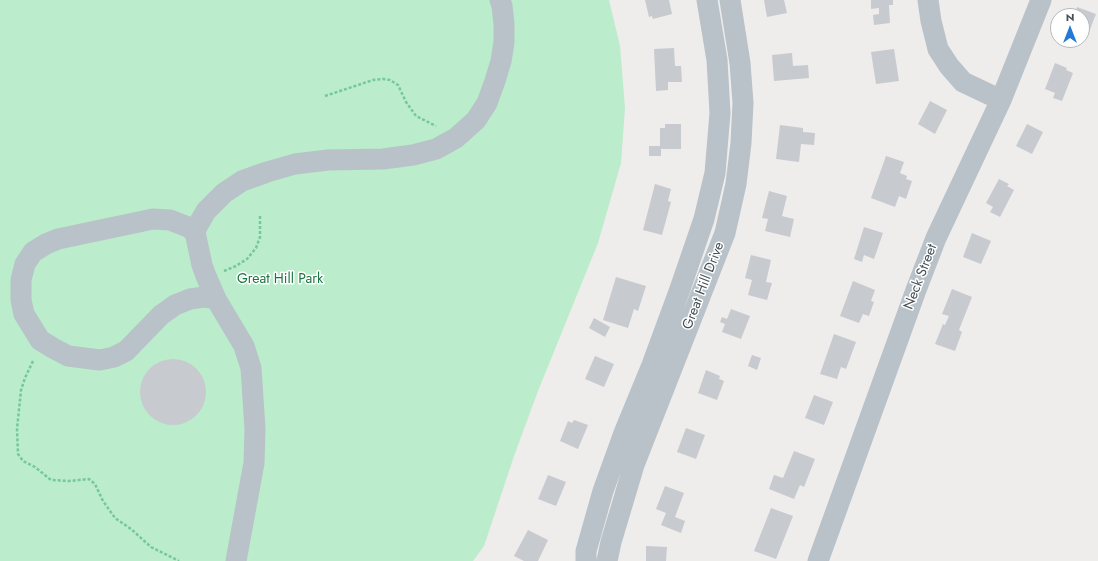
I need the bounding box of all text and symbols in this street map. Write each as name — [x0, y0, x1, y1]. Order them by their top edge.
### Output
north arrow — [1050, 8, 1090, 48]
text: N — [1066, 9, 1074, 25]
street label: Great Hill Drive — [680, 240, 728, 332]
street label: Neck Street — [901, 242, 941, 312]
park label: Great Hill Park — [237, 272, 323, 288]

